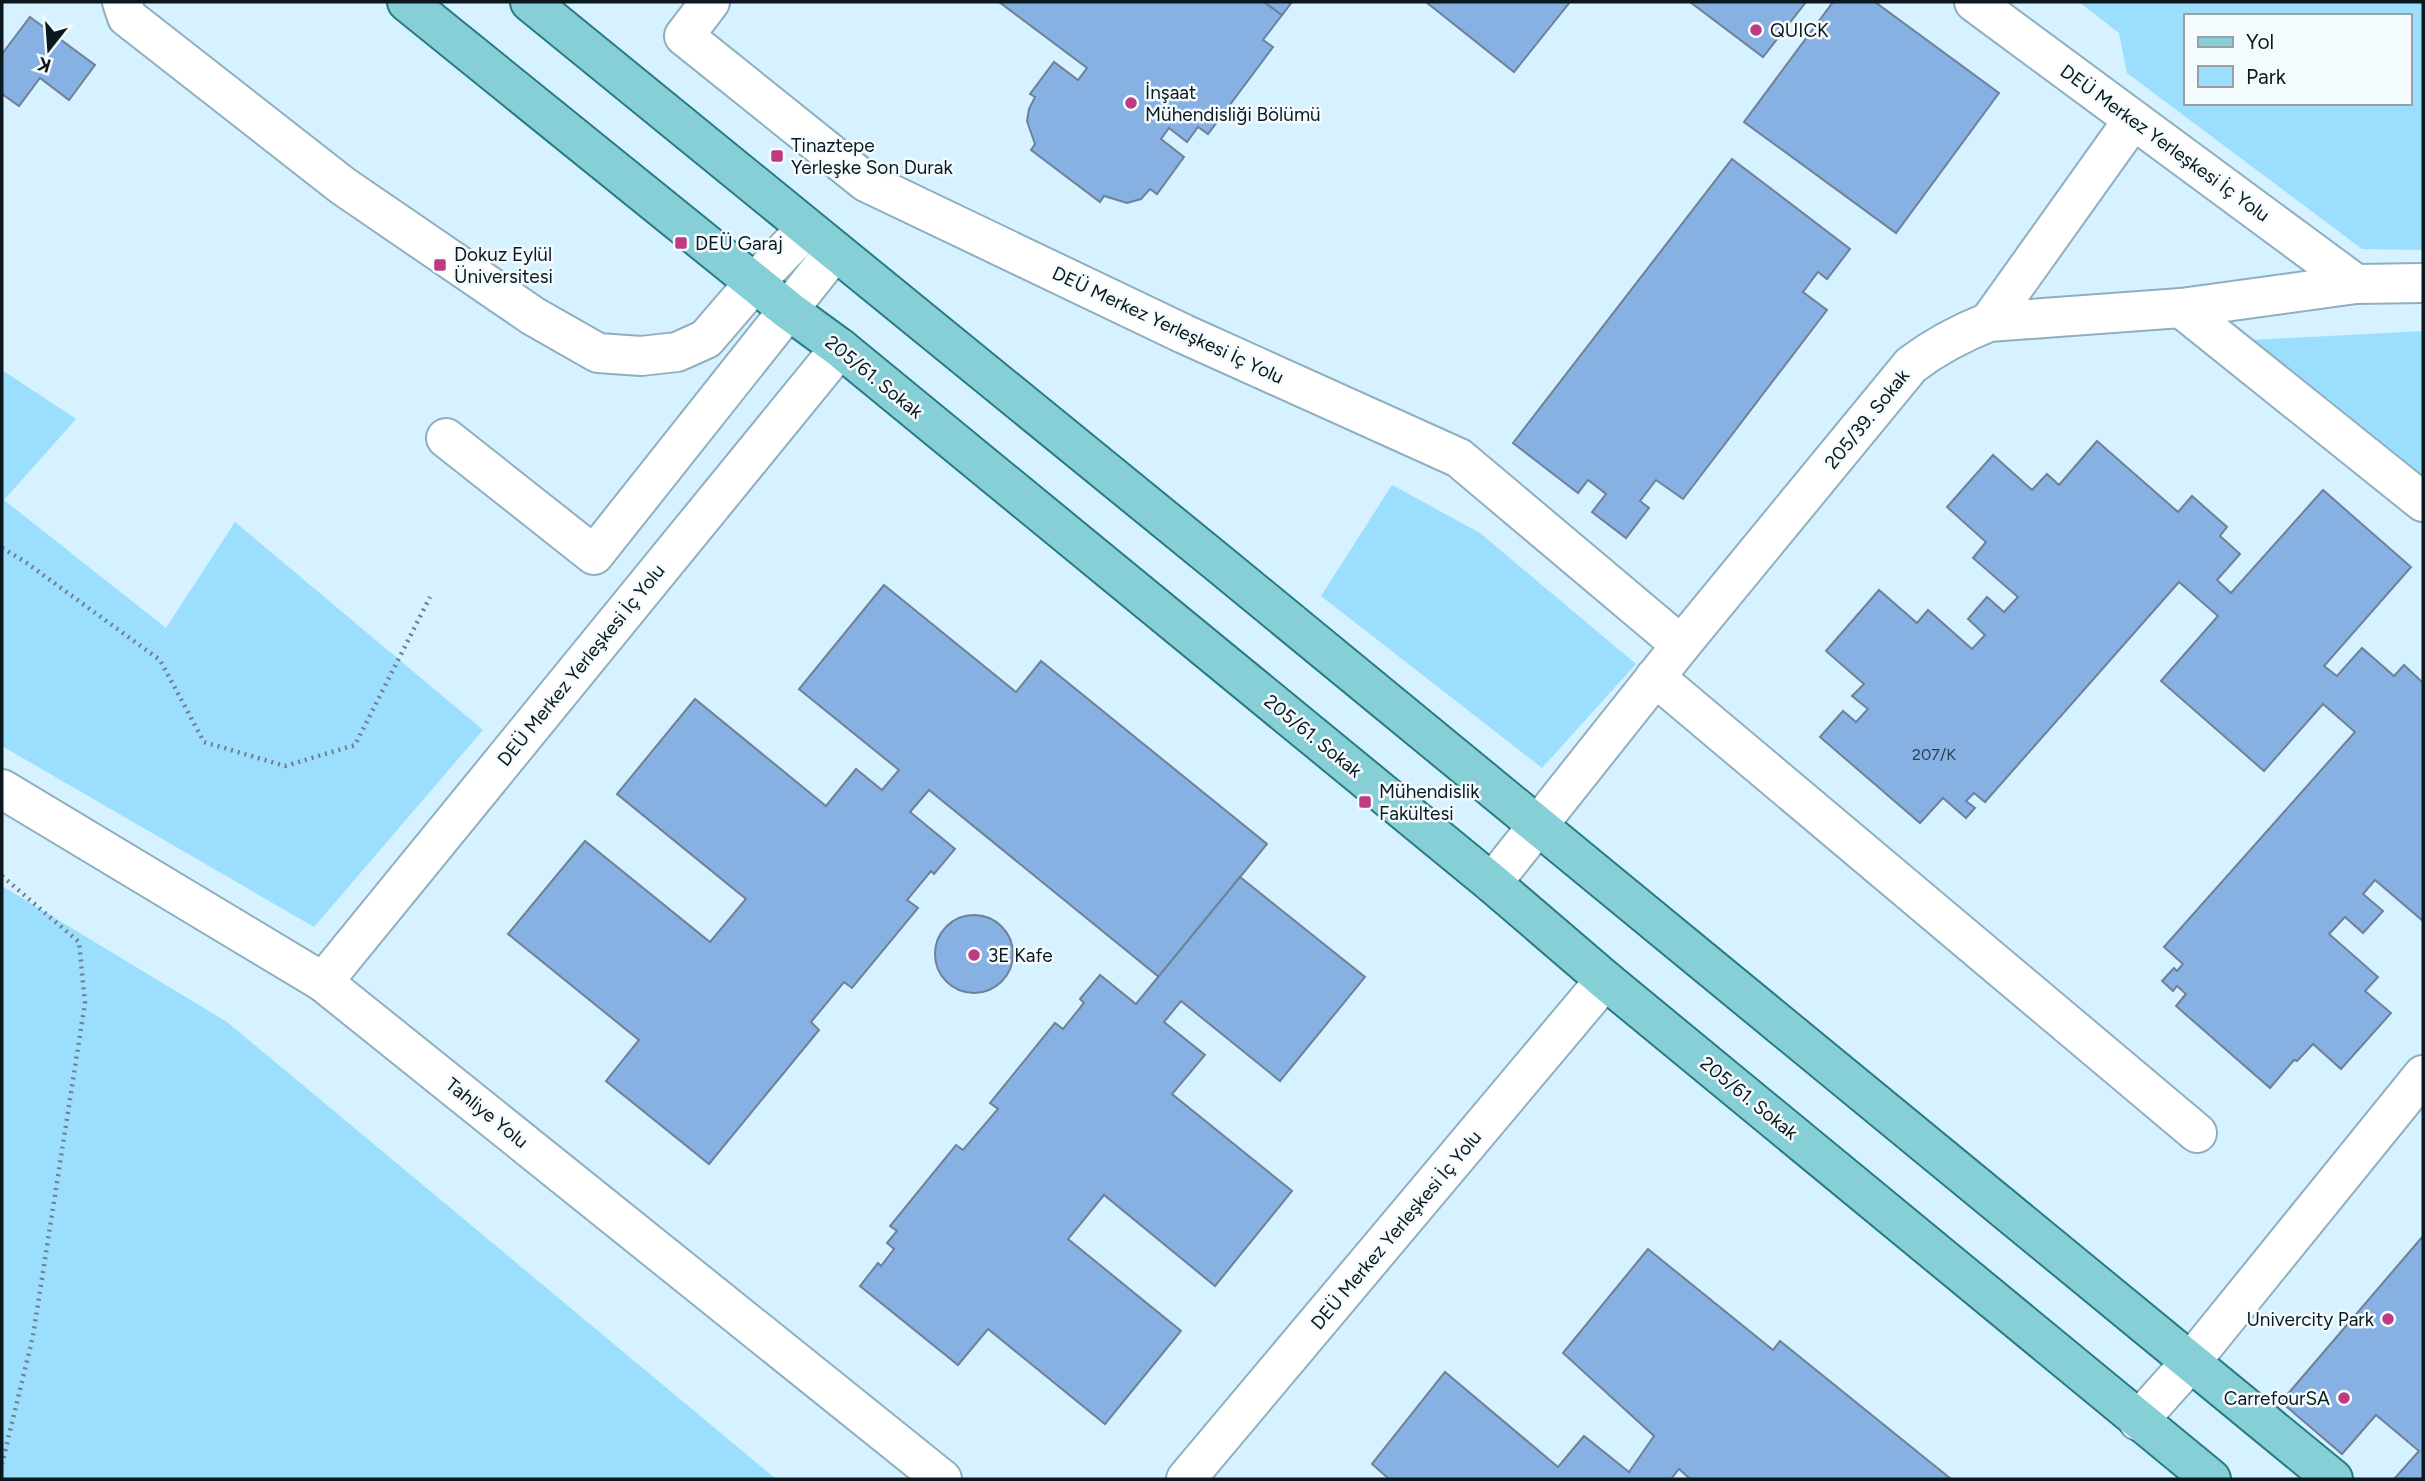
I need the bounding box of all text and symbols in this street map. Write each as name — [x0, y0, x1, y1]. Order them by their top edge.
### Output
north arrow — [14, 14, 84, 84]
legend — [2184, 14, 2411, 105]
place label: QUICK — [1770, 19, 1829, 42]
marker: QUICK — [1748, 22, 1764, 38]
text: Yol — [2246, 29, 2274, 54]
text: K — [34, 52, 54, 78]
street label: DEÜ Merkez Yerleşkesi İç Yolu — [2056, 59, 2274, 227]
text: Park — [2246, 64, 2287, 89]
place label: İnşaat Mühendisliği Bölümü — [1145, 81, 1321, 126]
marker: İnşaat Mühendisliği Bölümü — [1123, 95, 1139, 111]
place label: Tinaztepe Yerleşke Son Durak — [791, 134, 953, 179]
marker: Tinaztepe Yerleşke Son Durak — [769, 148, 785, 164]
place label: DEÜ Garaj — [695, 232, 783, 255]
marker: DEÜ Garaj — [673, 235, 689, 251]
place label: Dokuz Eylül Üniversitesi — [454, 243, 553, 288]
marker: Dokuz Eylül Üniversitesi — [432, 257, 448, 273]
street label: DEÜ Merkez Yerleşkesi İç Yolu — [1049, 261, 1287, 389]
street label: 205/61. Sokak — [821, 331, 928, 424]
street label: 205/39. Sokak — [1820, 364, 1915, 473]
street label: DEÜ Merkez Yerleşkesi İç Yolu — [492, 559, 670, 771]
street label: 205/61. Sokak — [1260, 690, 1367, 783]
house number: 207/K — [1912, 745, 1956, 764]
place label: Mühendislik Fakültesi — [1379, 780, 1480, 825]
marker: Mühendislik Fakültesi — [1357, 794, 1373, 810]
place label: 3E Kafe — [988, 944, 1053, 967]
marker: 3E Kafe — [966, 947, 982, 963]
street label: 205/61. Sokak — [1696, 1052, 1803, 1145]
street label: Tahliye Yolu — [441, 1073, 533, 1153]
street label: DEÜ Merkez Yerleşkesi İç Yolu — [1306, 1126, 1486, 1334]
place label: Univercity Park — [2246, 1308, 2375, 1331]
marker: Univercity Park — [2380, 1311, 2396, 1327]
place label: CarrefourSA — [2224, 1387, 2330, 1410]
marker: CarrefourSA — [2336, 1390, 2352, 1406]

